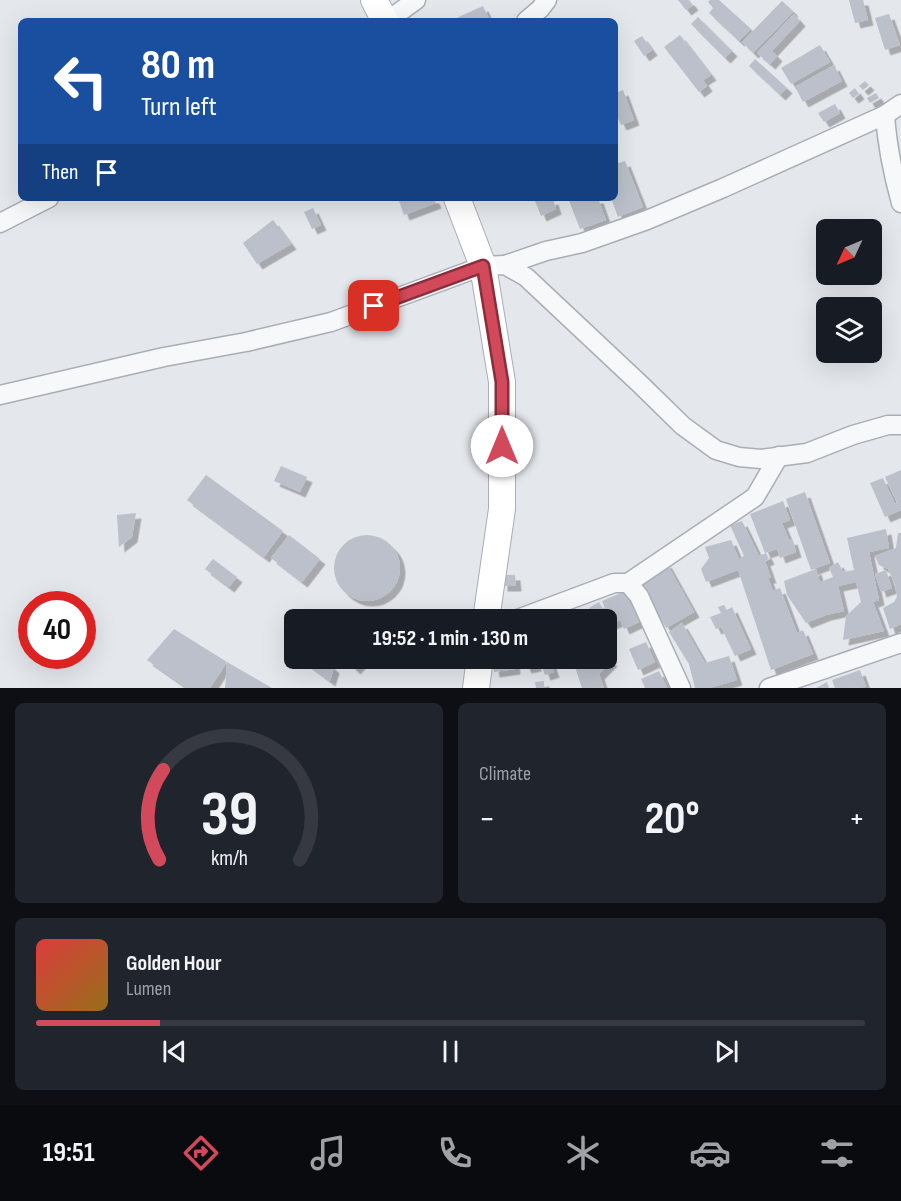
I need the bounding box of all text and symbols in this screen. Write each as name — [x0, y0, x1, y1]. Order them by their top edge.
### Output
text: 80 m — [141, 40, 215, 91]
icon: left — [42, 42, 120, 120]
text: Turn left — [141, 91, 217, 123]
icon: arrive — [90, 156, 123, 189]
text: Then — [42, 159, 78, 186]
north arrow — [816, 219, 882, 285]
map controls — [816, 219, 882, 363]
pin — [348, 280, 399, 331]
icon: arrive — [357, 289, 390, 322]
button: layers — [816, 297, 882, 363]
position arrow — [470, 414, 534, 478]
speed limit sign: 40 — [18, 591, 96, 669]
text: 19:52 · 1 min · 130 m — [373, 625, 528, 652]
text: Climate — [479, 762, 531, 786]
text: 39 — [200, 778, 258, 853]
text: 20° — [644, 792, 700, 847]
text: − — [479, 799, 495, 839]
text: + — [849, 799, 865, 839]
text: km/h — [210, 846, 248, 871]
text: Golden Hour — [126, 950, 222, 977]
text: Lumen — [126, 977, 171, 1001]
icon: previous — [158, 1035, 191, 1068]
icon: pause — [434, 1035, 467, 1068]
icon: next — [710, 1035, 743, 1068]
icon: directions — [180, 1132, 222, 1174]
icon: music — [307, 1132, 349, 1174]
icon: phone — [434, 1132, 476, 1174]
icon: climate — [562, 1132, 604, 1174]
icon: car — [689, 1132, 731, 1174]
icon: filters — [816, 1132, 858, 1174]
text: 19:51 — [43, 1137, 94, 1169]

